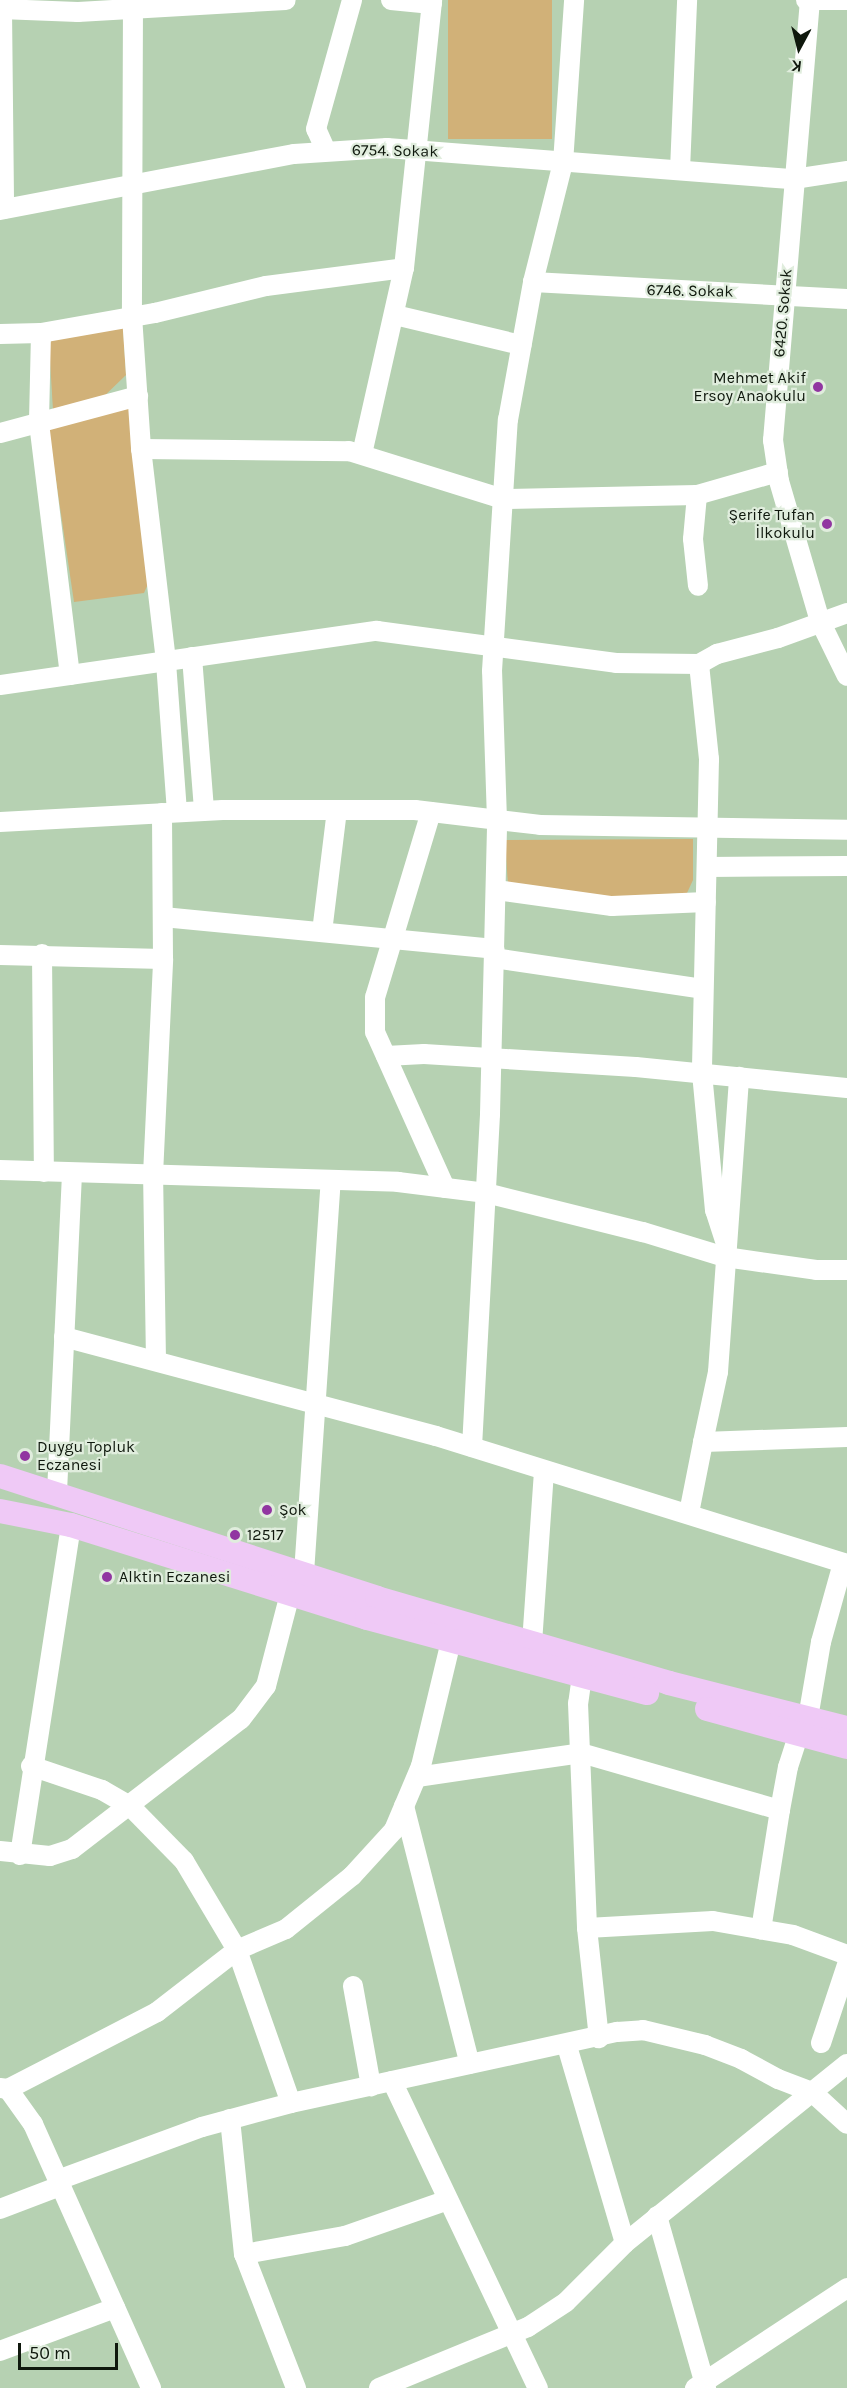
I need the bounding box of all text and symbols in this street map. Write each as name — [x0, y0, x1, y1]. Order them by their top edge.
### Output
north arrow — [769, 18, 829, 78]
text: K — [790, 56, 803, 76]
street label: 6754. Sokak — [352, 141, 438, 161]
street label: 6420. Sokak — [770, 268, 796, 358]
street label: 6746. Sokak — [646, 281, 734, 301]
place label: Mehmet Akif Ersoy Anaokulu — [694, 368, 806, 406]
marker: Mehmet Akif Ersoy Anaokulu — [811, 380, 825, 394]
place label: Şerife Tufan İlkokulu — [729, 505, 815, 543]
marker: Şerife Tufan İlkokulu — [820, 517, 834, 531]
place label: Duygu Topluk Eczanesi — [37, 1437, 135, 1475]
marker: Duygu Topluk Eczanesi — [18, 1449, 32, 1463]
place label: Şok — [279, 1500, 306, 1520]
marker: Şok — [260, 1503, 274, 1517]
place label: 12517 — [247, 1525, 283, 1545]
marker: 12517 — [228, 1528, 242, 1542]
place label: Alktin Eczanesi — [119, 1567, 231, 1587]
marker: Alktin Eczanesi — [100, 1570, 114, 1584]
scale bar — [21, 2331, 122, 2369]
text: 50 m — [29, 2342, 71, 2364]

